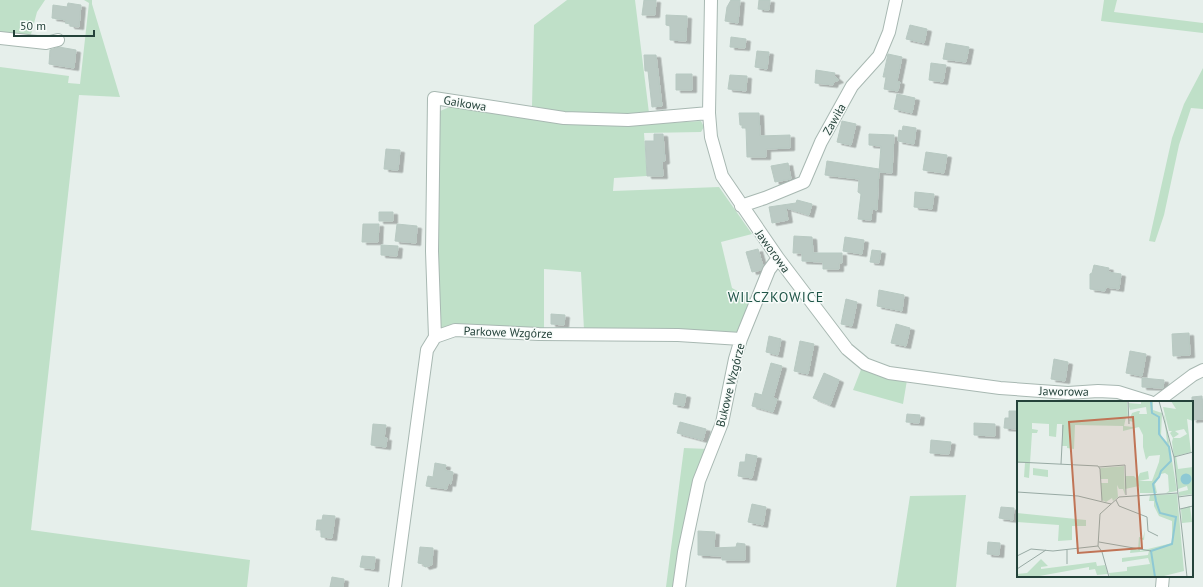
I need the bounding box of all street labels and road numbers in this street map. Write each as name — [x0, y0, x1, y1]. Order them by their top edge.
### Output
street label: Gaikowa — [442, 92, 488, 114]
street label: Zawiła — [819, 101, 849, 137]
street label: Jaworowa — [752, 226, 794, 276]
street label: Parkowe Wzgórze — [463, 323, 553, 341]
street label: Bukowe Wzgórze — [712, 341, 748, 429]
street label: Jaworowa — [1038, 383, 1089, 399]

